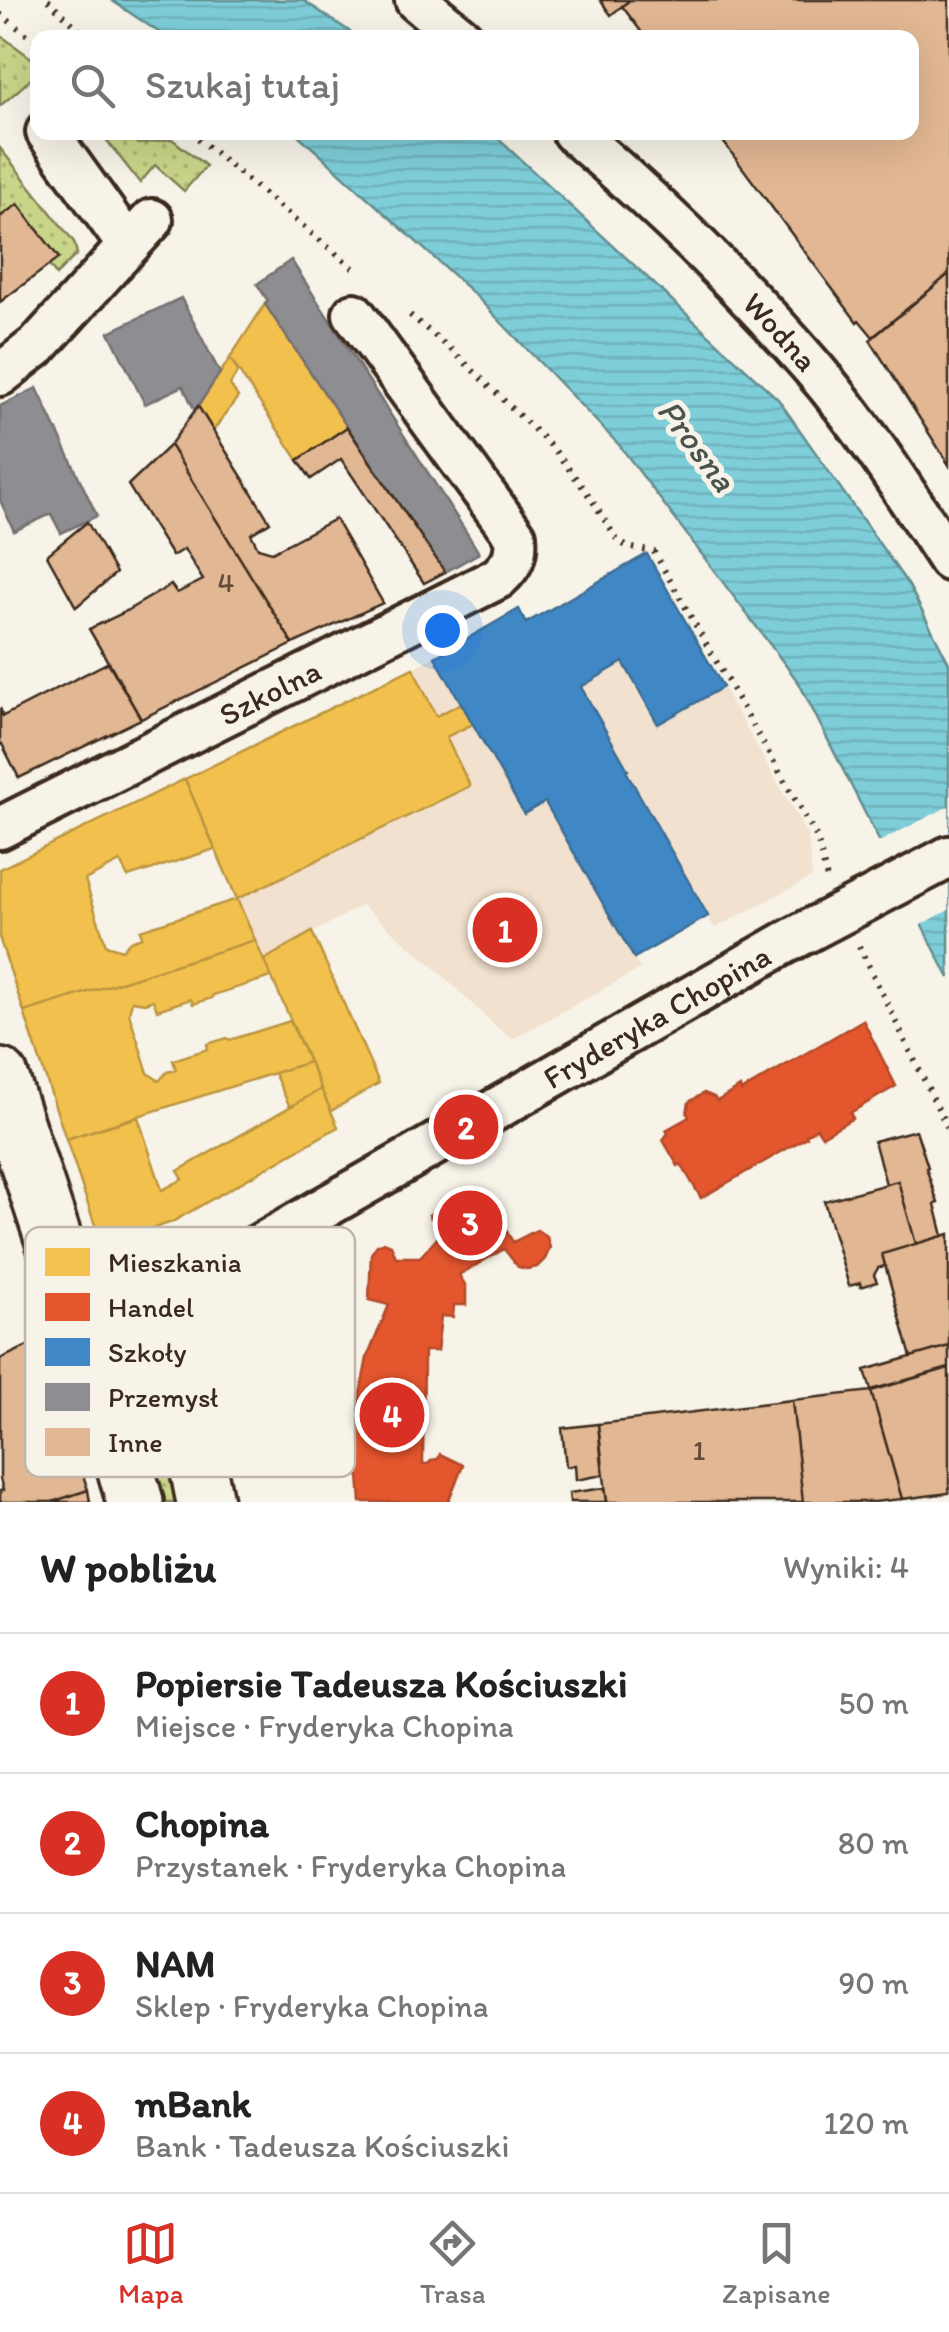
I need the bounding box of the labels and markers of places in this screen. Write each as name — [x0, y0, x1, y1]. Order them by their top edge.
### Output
pin: 1 — [472, 892, 538, 968]
pin: 2 — [434, 1090, 498, 1164]
pin: 3 — [438, 1186, 502, 1260]
pin: 4 — [360, 1378, 424, 1452]

